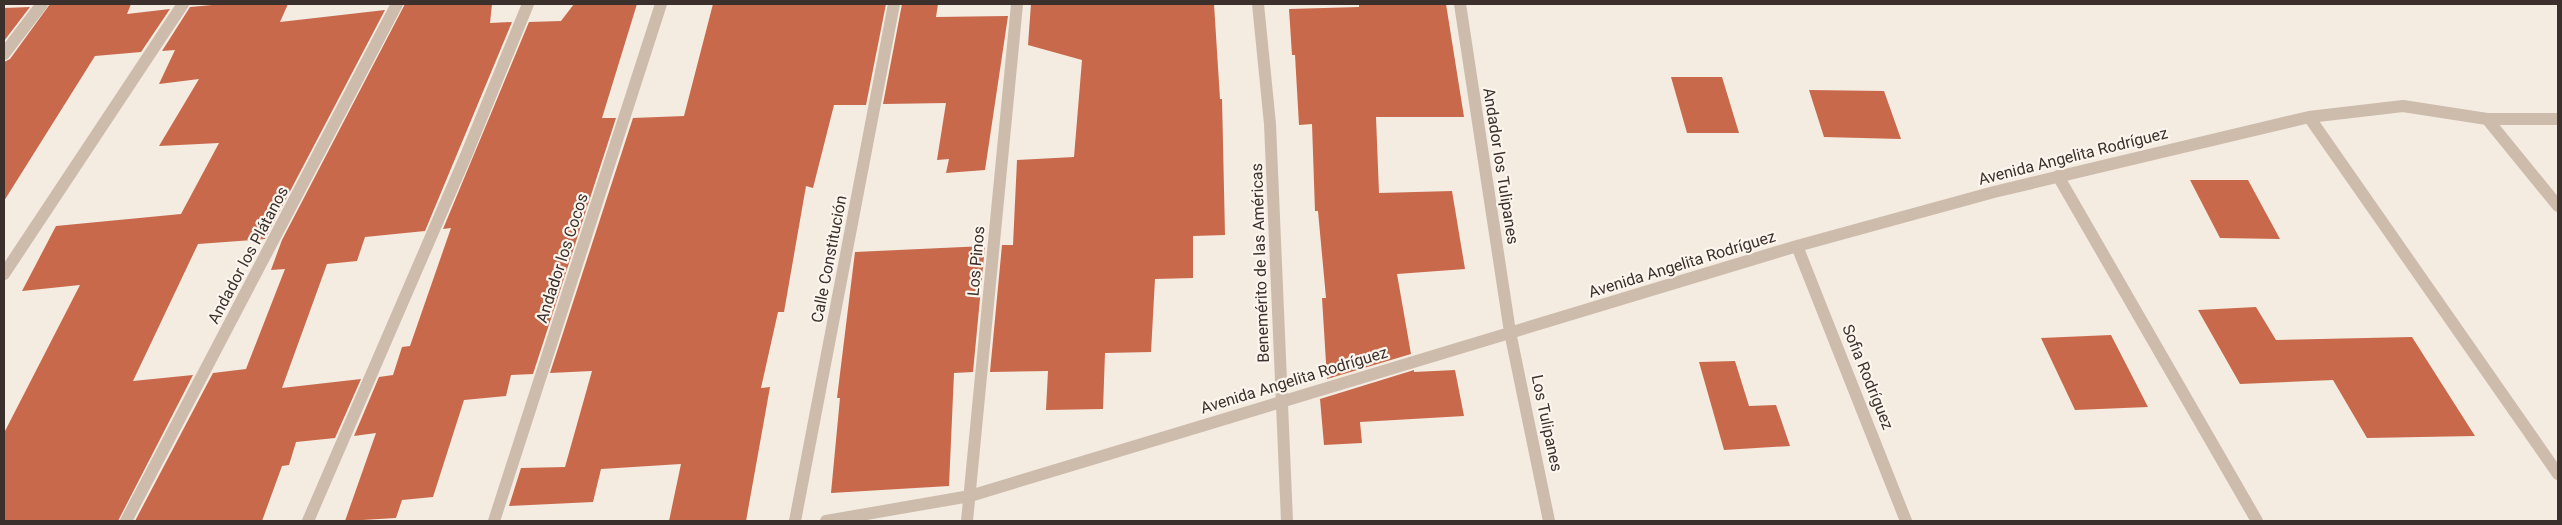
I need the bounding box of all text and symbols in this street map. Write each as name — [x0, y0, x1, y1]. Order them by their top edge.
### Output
street label: Andador los Tulipanes — [1479, 86, 1523, 246]
street label: Avenida Angelita Rodríguez — [1976, 123, 2170, 189]
street label: Benemérito de las Américas — [1247, 163, 1273, 363]
street label: Andador los Plátanos — [204, 183, 292, 327]
street label: Andador los Cocos — [532, 191, 592, 325]
street label: Calle Constitución — [807, 194, 851, 324]
street label: Los Pinos — [963, 225, 989, 297]
street label: Avenida Angelita Rodríguez — [1586, 226, 1778, 302]
street label: Sofia Rodríguez — [1838, 322, 1898, 432]
street label: Avenida Angelita Rodríguez — [1198, 342, 1390, 418]
street label: Los Tulipanes — [1527, 373, 1567, 473]

